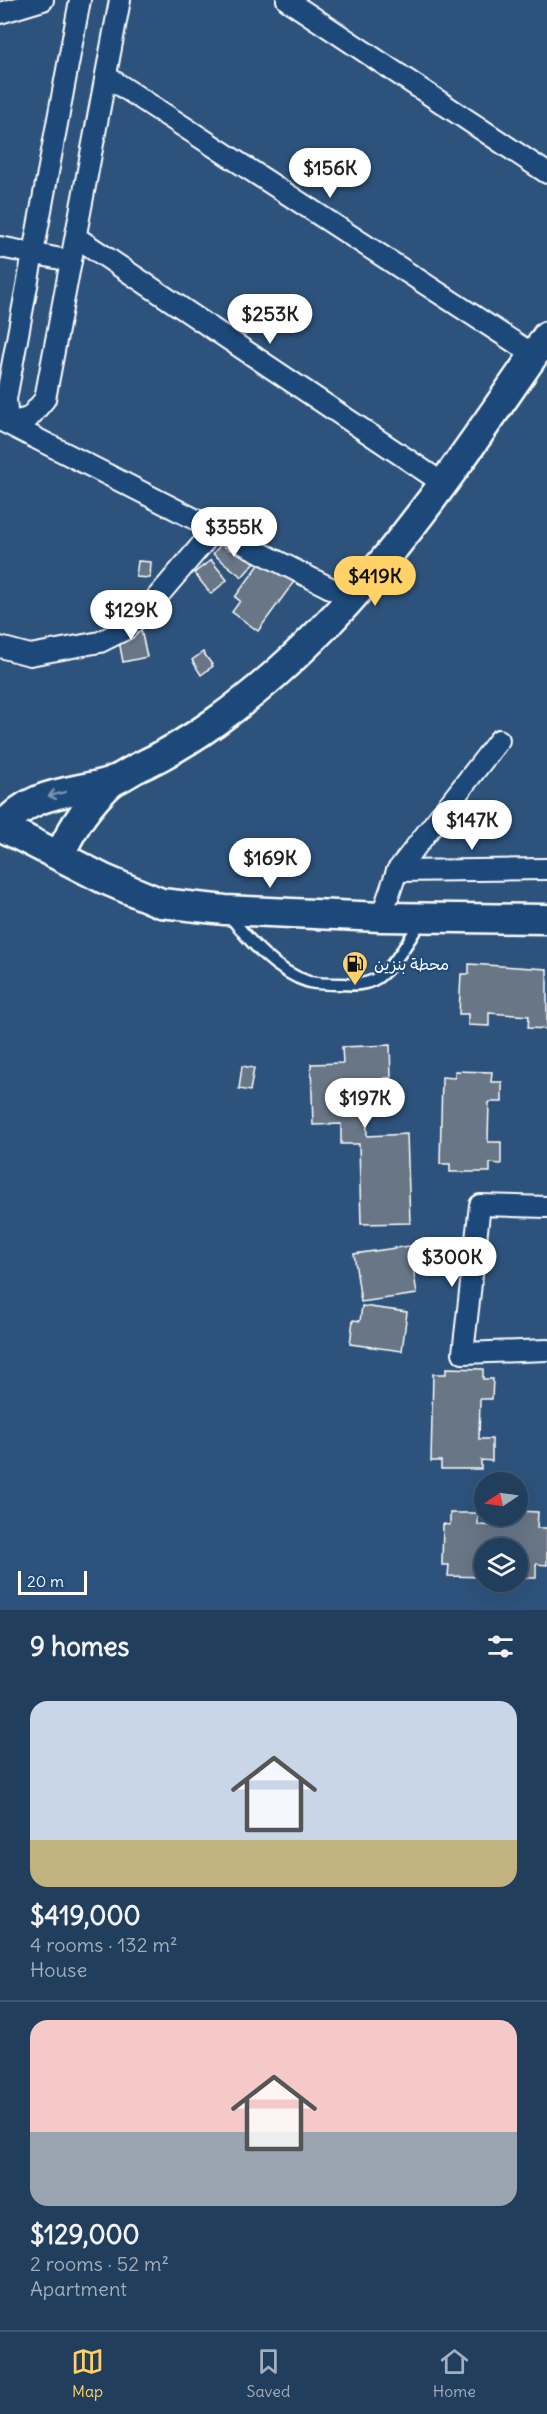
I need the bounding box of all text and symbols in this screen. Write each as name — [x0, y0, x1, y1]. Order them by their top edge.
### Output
pin: $156K — [288, 148, 372, 199]
text: $156K — [303, 155, 357, 180]
pin: $253K — [228, 294, 312, 345]
text: $253K — [241, 301, 299, 326]
pin: $355K — [192, 507, 276, 558]
text: $355K — [205, 514, 263, 539]
pin: $419K — [333, 556, 417, 607]
text: $419K — [348, 563, 402, 588]
pin: $129K — [89, 590, 173, 641]
text: $129K — [104, 597, 158, 622]
one-way arrow — [47, 789, 67, 800]
pin: $147K — [430, 800, 514, 851]
text: $147K — [446, 807, 498, 832]
pin: $169K — [228, 838, 312, 889]
text: $169K — [243, 845, 297, 870]
fuel station icon: محطة بنزين — [340, 949, 370, 987]
place label: محطة بنزين — [374, 954, 449, 974]
pin: $197K — [323, 1078, 407, 1129]
text: $197K — [339, 1085, 391, 1110]
pin: $300K — [410, 1237, 494, 1288]
text: $300K — [421, 1244, 483, 1269]
north arrow — [474, 1472, 528, 1526]
map controls — [474, 1472, 528, 1592]
button: layers — [474, 1538, 528, 1592]
scale bar — [18, 1568, 87, 1596]
text: 20 m — [27, 1571, 64, 1591]
text: 9 homes — [30, 1630, 129, 1663]
icon: filters — [484, 1630, 517, 1663]
icon: home — [220, 1740, 328, 1848]
text: $419,000 — [30, 1899, 141, 1932]
text: 4 rooms · 132 m² — [30, 1932, 177, 1957]
text: House — [30, 1957, 87, 1982]
icon: home — [220, 2059, 328, 2167]
text: $129,000 — [30, 2218, 140, 2251]
text: 2 rooms · 52 m² — [30, 2251, 169, 2276]
text: Apartment — [30, 2276, 127, 2301]
tab: Map — [71, 2345, 104, 2401]
tab: Saved — [247, 2345, 290, 2401]
tab: Home — [433, 2345, 476, 2401]

